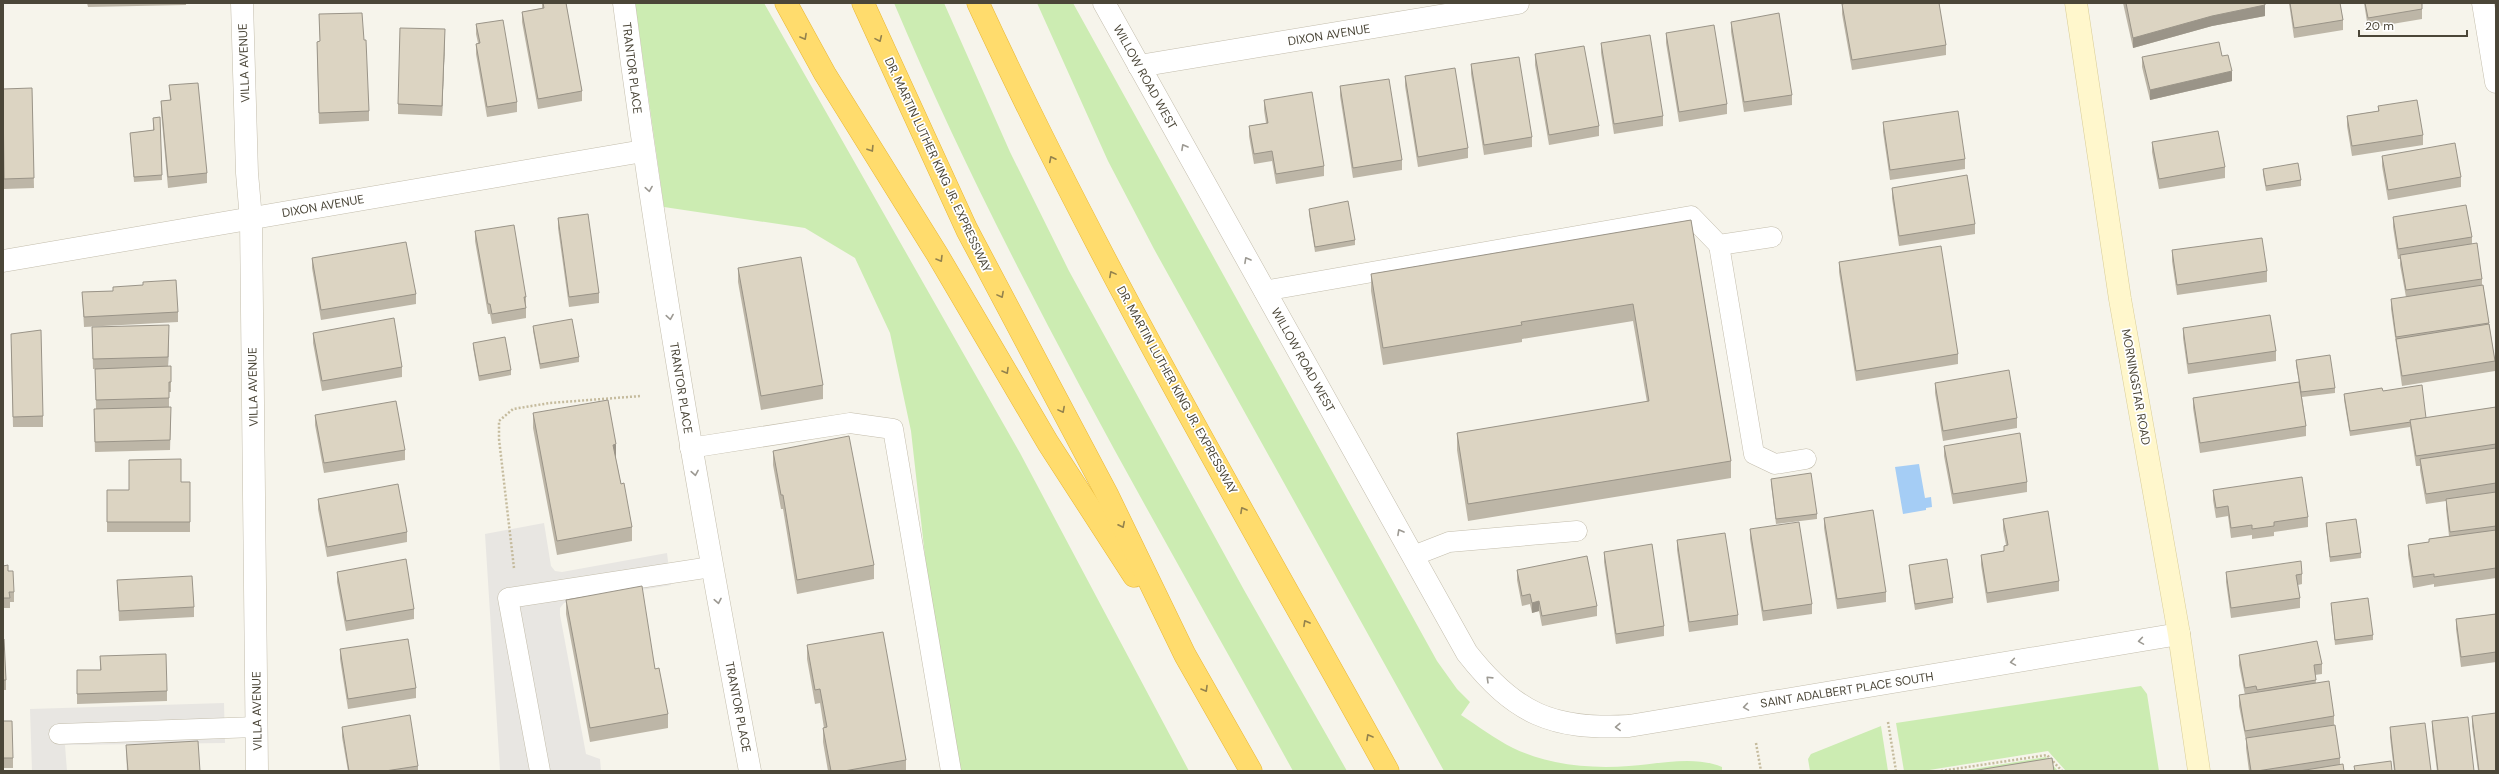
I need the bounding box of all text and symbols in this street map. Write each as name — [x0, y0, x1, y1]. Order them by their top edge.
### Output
scale bar — [2359, 12, 2467, 38]
text: 20 m — [2365, 18, 2394, 34]
street label: TRANTOR PLACE — [618, 21, 646, 115]
street label: DIXON AVENUE — [1287, 21, 1371, 49]
street label: WILLOW ROAD WEST — [1110, 22, 1181, 132]
street label: VILLA AVENUE — [235, 23, 253, 103]
one-way arrow — [800, 33, 807, 40]
one-way arrow — [874, 34, 882, 42]
street label: DR. MARTIN LUTHER KING JR. EXPRESSWAY — [881, 55, 995, 275]
one-way arrow — [1181, 144, 1188, 151]
one-way arrow — [866, 145, 874, 152]
one-way arrow — [1049, 156, 1057, 163]
one-way arrow — [644, 186, 653, 192]
street label: DIXON AVENUE — [281, 191, 365, 221]
one-way arrow — [935, 255, 942, 262]
one-way arrow — [1244, 257, 1251, 265]
one-way arrow — [1110, 271, 1117, 278]
street label: DR. MARTIN LUTHER KING JR. EXPRESSWAY — [1113, 283, 1241, 497]
one-way arrow — [997, 291, 1004, 298]
street label: WILLOW ROAD WEST — [1268, 305, 1339, 415]
one-way arrow — [665, 314, 673, 321]
street label: MORNINGSTAR ROAD — [2118, 328, 2154, 446]
street label: TRANTOR PLACE — [666, 341, 696, 435]
street label: VILLA AVENUE — [244, 347, 262, 427]
one-way arrow — [1002, 367, 1009, 374]
one-way arrow — [1058, 405, 1065, 413]
one-way arrow — [690, 470, 699, 477]
one-way arrow — [1240, 507, 1247, 514]
one-way arrow — [1117, 521, 1125, 528]
one-way arrow — [1398, 529, 1405, 536]
one-way arrow — [713, 598, 721, 605]
one-way arrow — [1303, 620, 1311, 627]
one-way arrow — [2138, 636, 2144, 645]
one-way arrow — [2010, 657, 2016, 666]
street label: TRANTOR PLACE — [721, 660, 755, 754]
street label: SAINT ADALBERT PLACE SOUTH — [1759, 668, 1935, 712]
street label: VILLA AVENUE — [248, 671, 266, 751]
one-way arrow — [1486, 676, 1494, 684]
one-way arrow — [1200, 685, 1207, 692]
one-way arrow — [1743, 702, 1749, 711]
one-way arrow — [1615, 723, 1621, 731]
one-way arrow — [1367, 734, 1374, 741]

